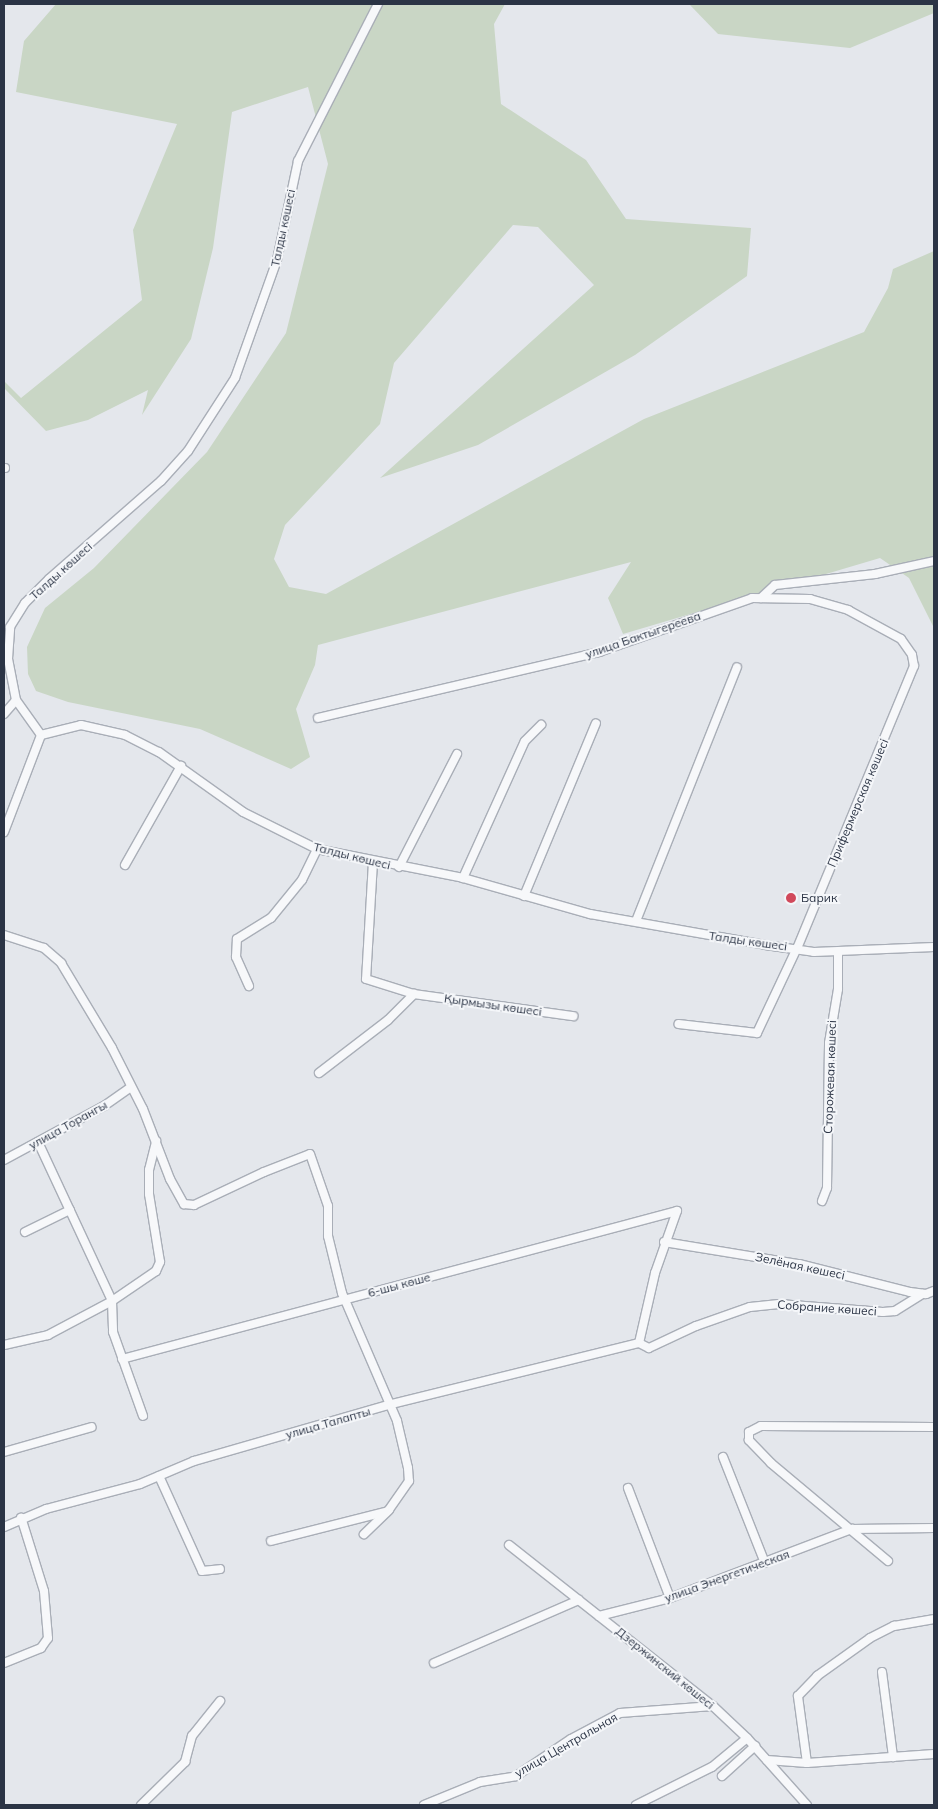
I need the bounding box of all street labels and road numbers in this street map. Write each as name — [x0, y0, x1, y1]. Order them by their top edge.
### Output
street label: Талды көшесі — [268, 188, 298, 268]
street label: Талды көшесі — [27, 539, 95, 603]
street label: улица Бактыгереева — [583, 608, 703, 662]
street label: Прифермерская көшесі — [824, 737, 892, 869]
street label: Талды көшесі — [312, 839, 392, 873]
street label: Талды көшесі — [708, 928, 788, 954]
street label: Қырмызы көшесі — [443, 991, 543, 1019]
street label: Сторожевая көшесі — [821, 1020, 839, 1134]
street label: улица Торангы — [26, 1097, 110, 1153]
street label: Зелёная көшесі — [754, 1249, 846, 1283]
street label: 6-шы көше — [366, 1270, 432, 1300]
street label: Собрание көшесі — [777, 1297, 877, 1319]
street label: улица Талапты — [284, 1404, 372, 1442]
street label: улица Энергетическая — [663, 1547, 791, 1605]
street label: Дзержинский көшесі — [613, 1624, 717, 1712]
street label: улица Центральная — [512, 1710, 620, 1780]

